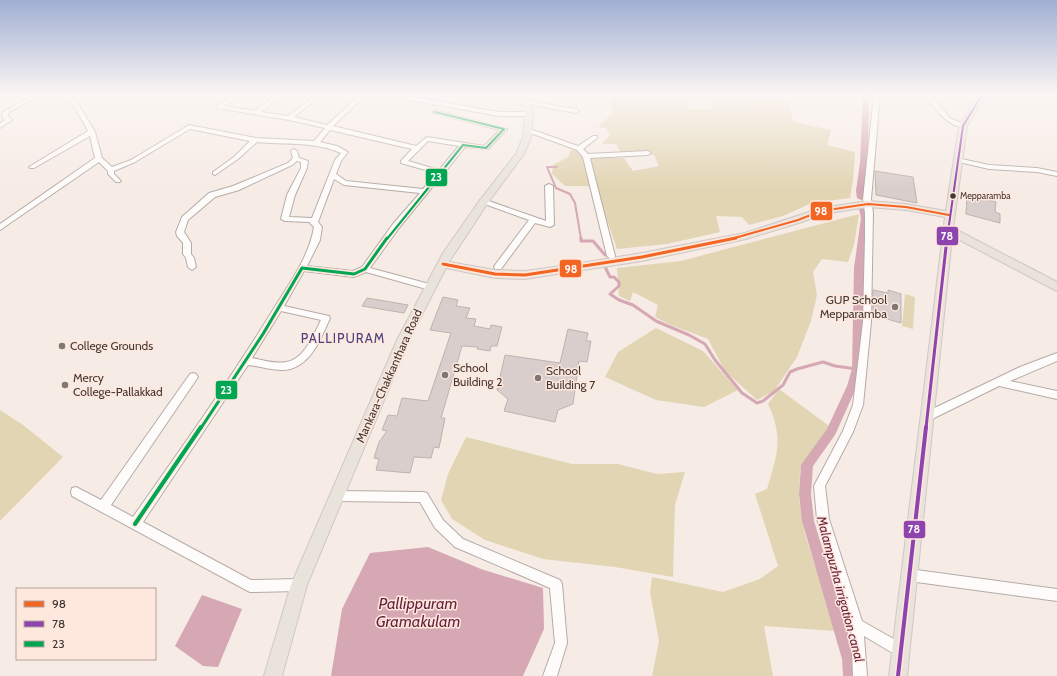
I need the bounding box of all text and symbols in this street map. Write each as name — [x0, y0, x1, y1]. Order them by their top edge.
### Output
line badge: 23 — [425, 168, 448, 187]
text: 23 — [430, 170, 442, 184]
place label: Mepparamba — [960, 190, 1011, 201]
marker: Mepparamba — [948, 191, 958, 201]
line badge: 98 — [810, 201, 833, 221]
text: 98 — [815, 204, 828, 218]
line badge: 78 — [936, 226, 959, 246]
text: 78 — [941, 229, 953, 243]
line badge: 98 — [559, 259, 582, 278]
text: 98 — [565, 262, 578, 276]
place label: GUP School Mepparamba — [820, 292, 887, 321]
marker: GUP School Mepparamba — [890, 302, 900, 312]
street label: Mankara-Chakkanthara Road — [352, 307, 425, 445]
district label: PALLIPURAM — [301, 330, 385, 346]
place label: College Grounds — [70, 338, 153, 353]
marker: College Grounds — [57, 341, 67, 351]
place label: School Building 2 — [453, 360, 503, 389]
place label: School Building 7 — [546, 363, 595, 392]
place label: Mercy College-Pallakkad — [73, 370, 163, 399]
marker: School Building 2 — [440, 370, 450, 380]
marker: School Building 7 — [533, 373, 543, 383]
marker: Mercy College-Pallakkad — [60, 380, 70, 390]
line badge: 23 — [215, 380, 238, 400]
text: 23 — [220, 383, 232, 397]
water label: Malampuzha irrigation canal — [814, 513, 868, 664]
line badge: 78 — [903, 520, 926, 539]
text: 78 — [908, 522, 920, 536]
legend — [16, 588, 156, 660]
water label: Pallippuram Gramakulam — [376, 594, 461, 631]
text: 98 — [52, 596, 66, 611]
text: 78 — [52, 616, 65, 631]
text: 23 — [52, 636, 65, 651]

